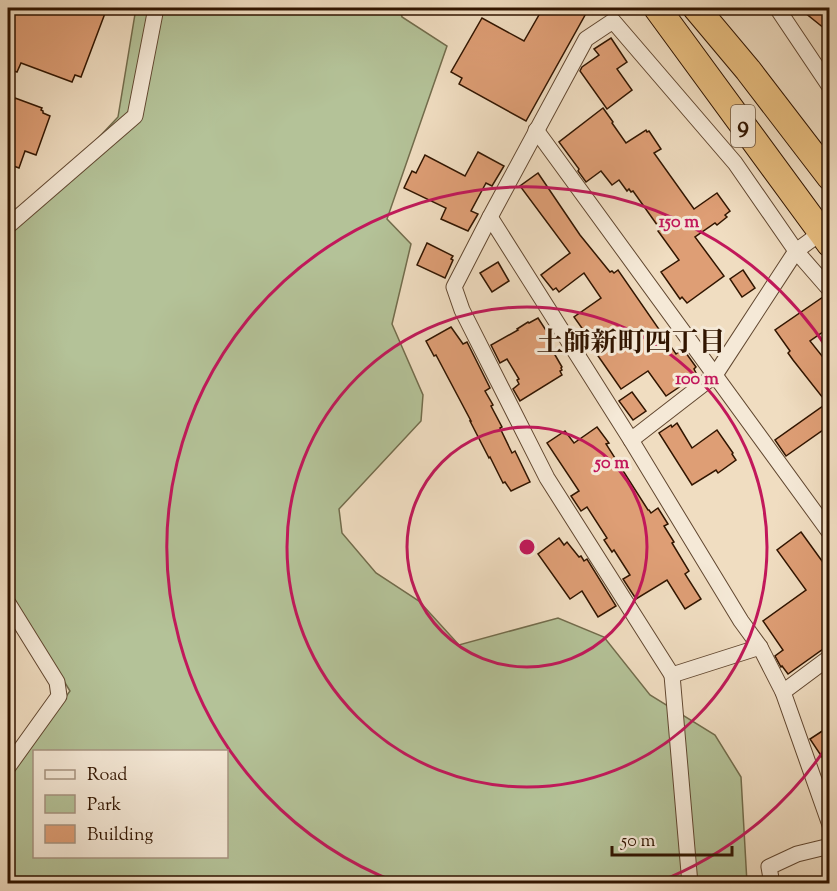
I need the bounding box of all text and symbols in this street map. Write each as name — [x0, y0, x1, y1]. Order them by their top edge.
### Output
road number: 9 — [731, 105, 755, 147]
text: 150 m — [659, 210, 699, 236]
district label: 土師新町四丁目 — [537, 325, 726, 364]
text: 100 m — [675, 367, 719, 393]
text: 50 m — [593, 451, 629, 477]
centre of rings — [517, 537, 537, 557]
legend — [33, 750, 228, 858]
text: Road — [87, 763, 127, 789]
text: Park — [87, 793, 122, 819]
scale bar — [612, 819, 732, 857]
text: Building — [87, 823, 153, 849]
text: 50 m — [620, 829, 656, 855]

